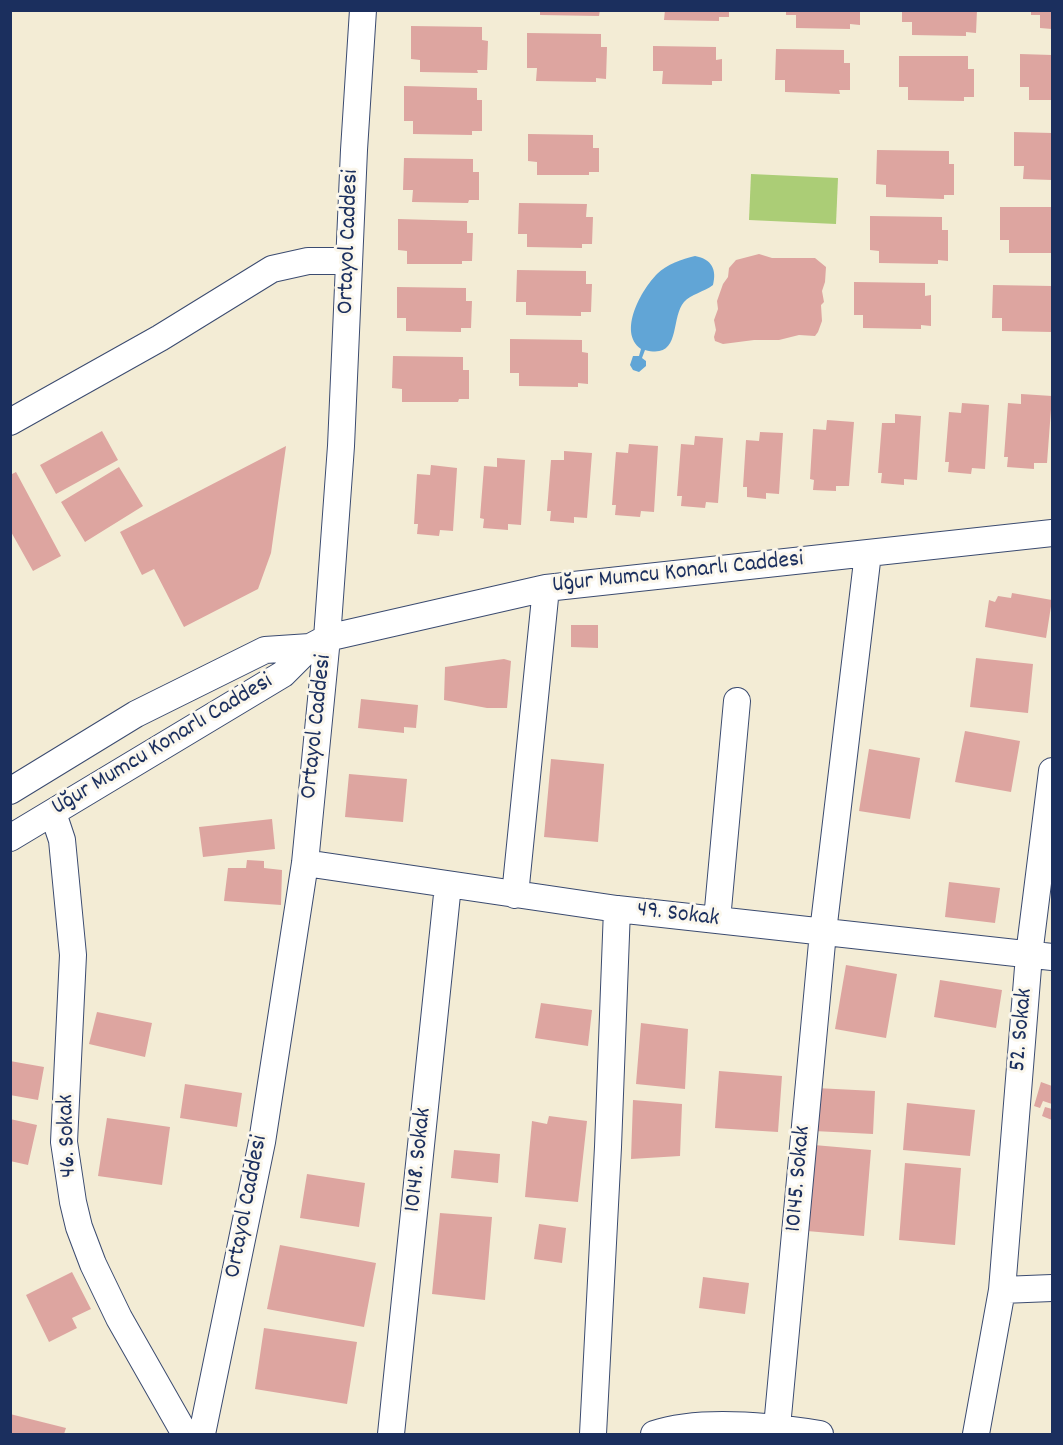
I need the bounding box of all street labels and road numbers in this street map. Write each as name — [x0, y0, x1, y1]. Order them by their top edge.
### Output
street label: Ortayol Caddesi — [333, 169, 367, 315]
street label: Uğur Mumcu Konarlı Caddesi — [551, 546, 805, 602]
street label: Ortayol Caddesi — [296, 653, 340, 801]
street label: Uğur Mumcu Konarlı Caddesi — [47, 669, 279, 823]
street label: 49. Sokak — [635, 897, 721, 935]
street label: 52. Sokak — [1005, 987, 1041, 1073]
street label: 46. Sokak — [53, 1094, 85, 1178]
street label: 10148. Sokak — [400, 1106, 440, 1214]
street label: 10145. Sokak — [781, 1125, 819, 1233]
street label: Ortayol Caddesi — [220, 1133, 276, 1281]

